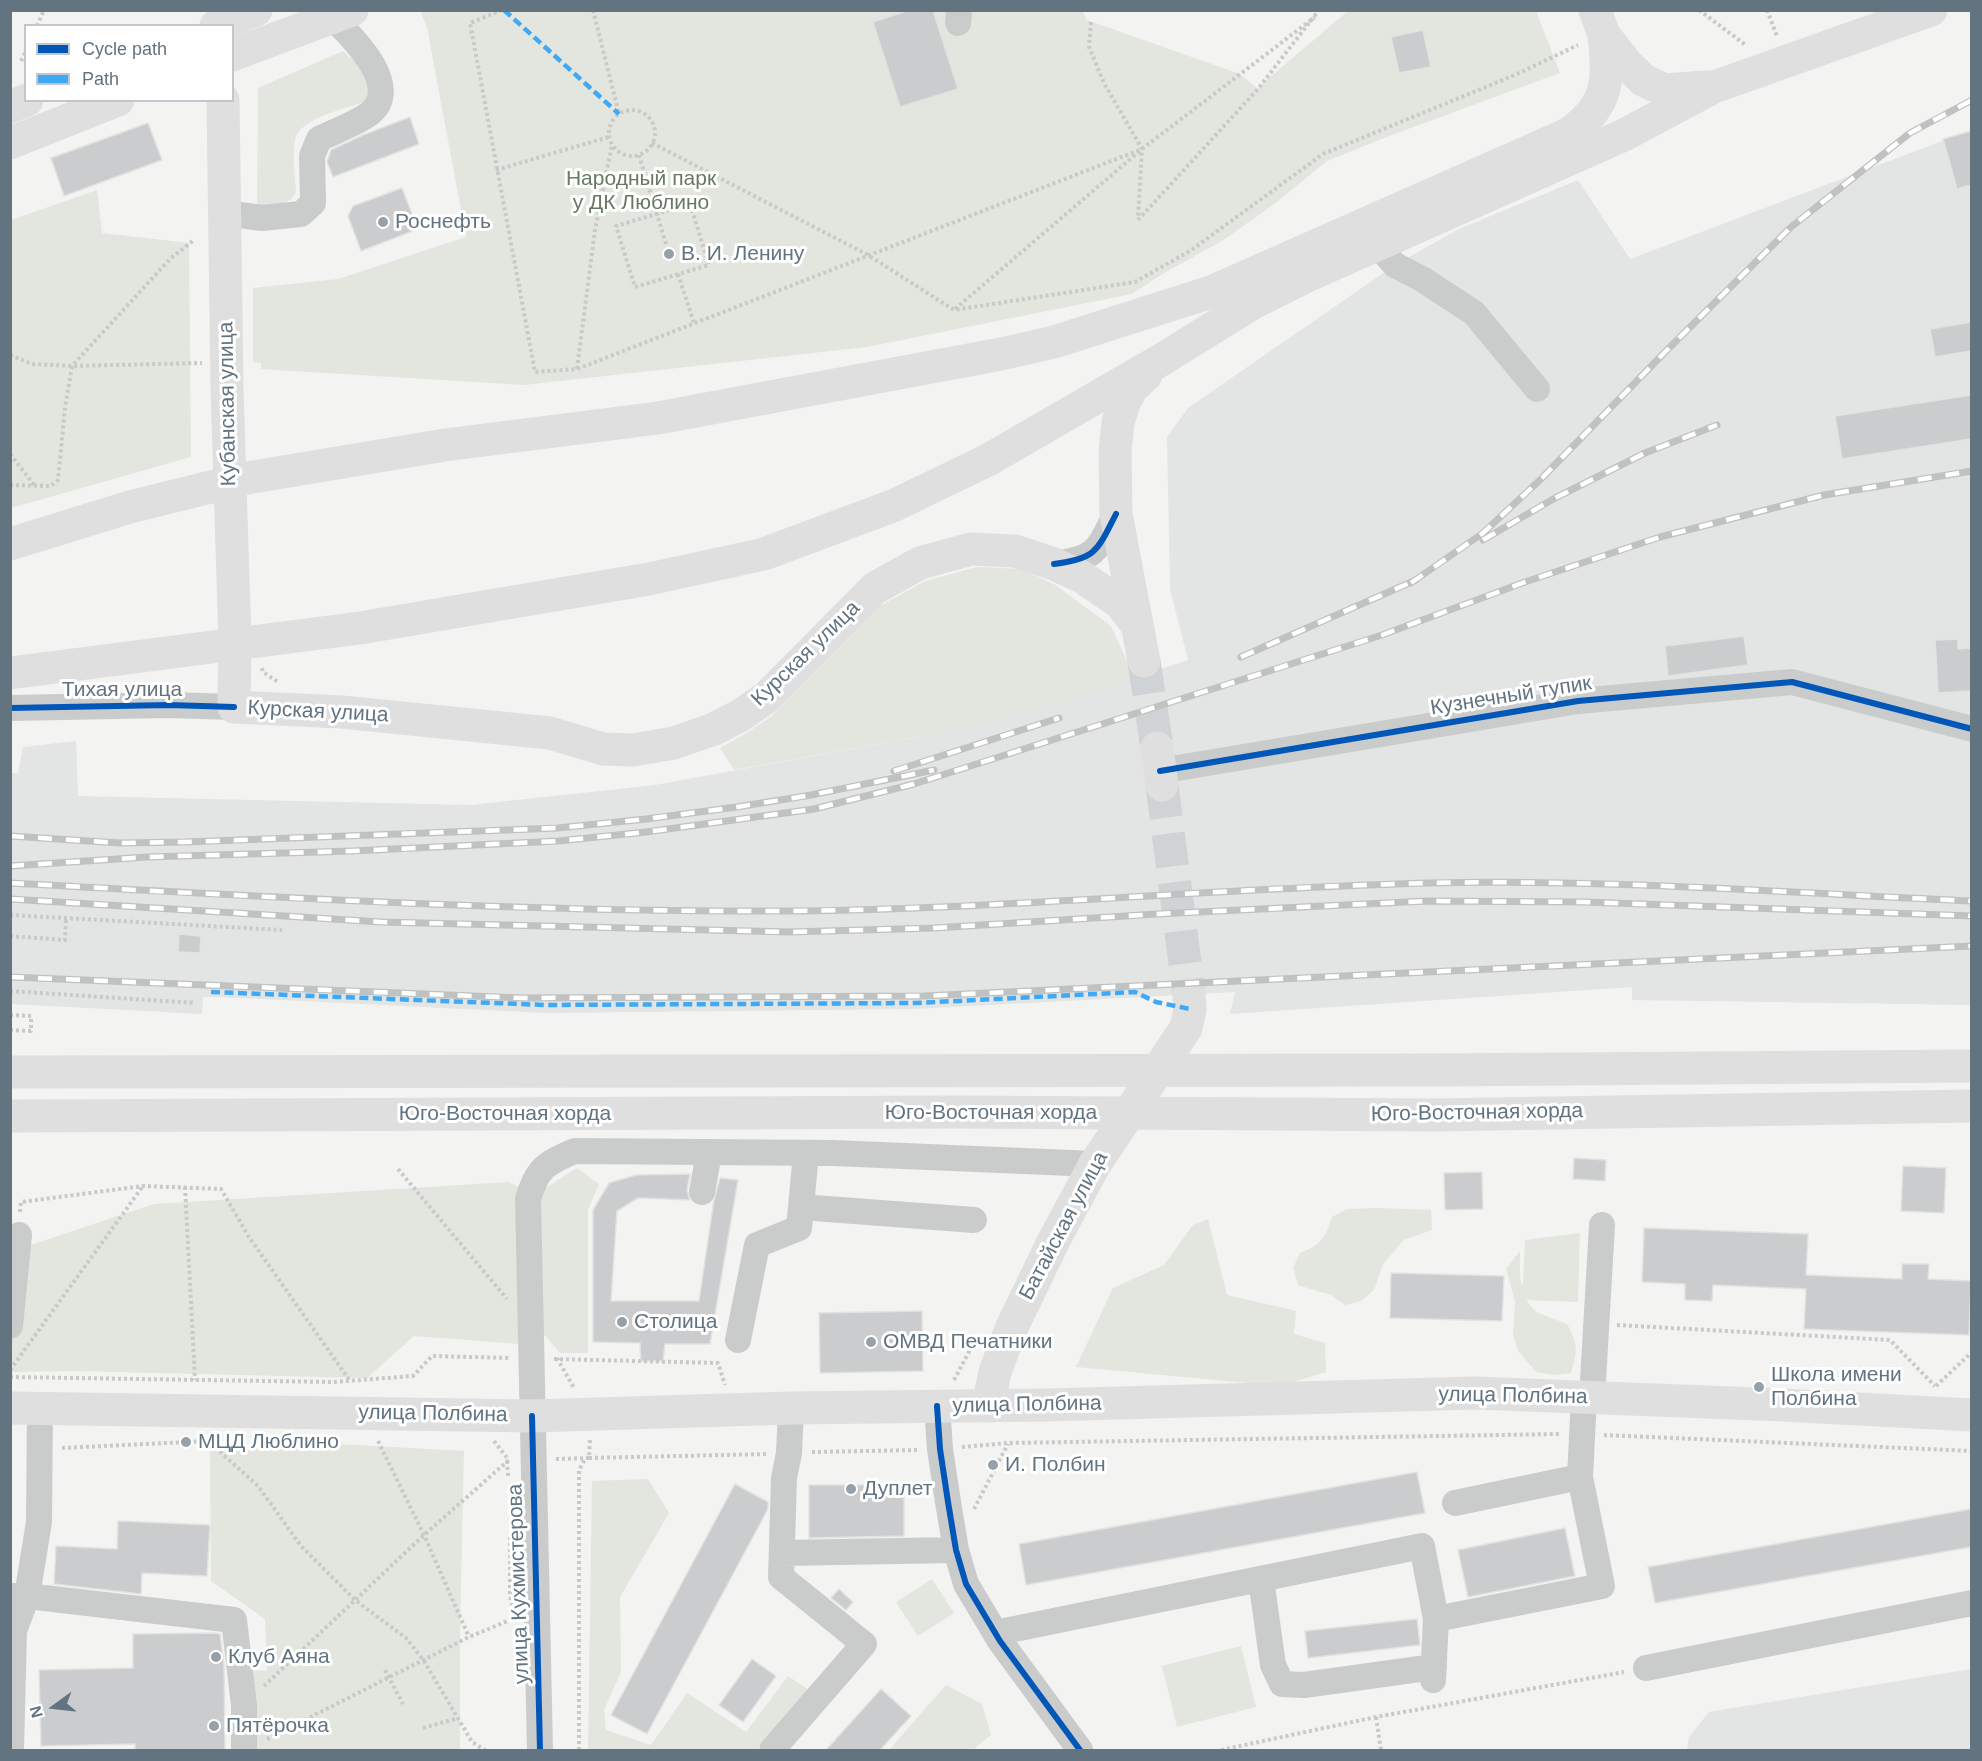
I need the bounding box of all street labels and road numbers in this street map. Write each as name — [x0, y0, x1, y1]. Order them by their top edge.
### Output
street label: Кубанская улица — [214, 322, 242, 486]
street label: Курская улица — [747, 596, 865, 712]
street label: Кузнечный тупик — [1429, 671, 1593, 721]
street label: Тихая улица — [62, 677, 182, 703]
street label: Курская улица — [247, 696, 389, 728]
street label: Юго-Восточная хорда — [1371, 1099, 1583, 1127]
street label: Юго-Восточная хорда — [885, 1100, 1097, 1126]
street label: Юго-Восточная хорда — [399, 1101, 611, 1127]
street label: Батайская улица — [1014, 1147, 1114, 1305]
street label: улица Полбина — [1438, 1382, 1588, 1410]
street label: улица Полбина — [952, 1391, 1102, 1419]
street label: улица Полбина — [358, 1400, 508, 1428]
street label: улица Кухмистерова — [503, 1483, 535, 1685]

